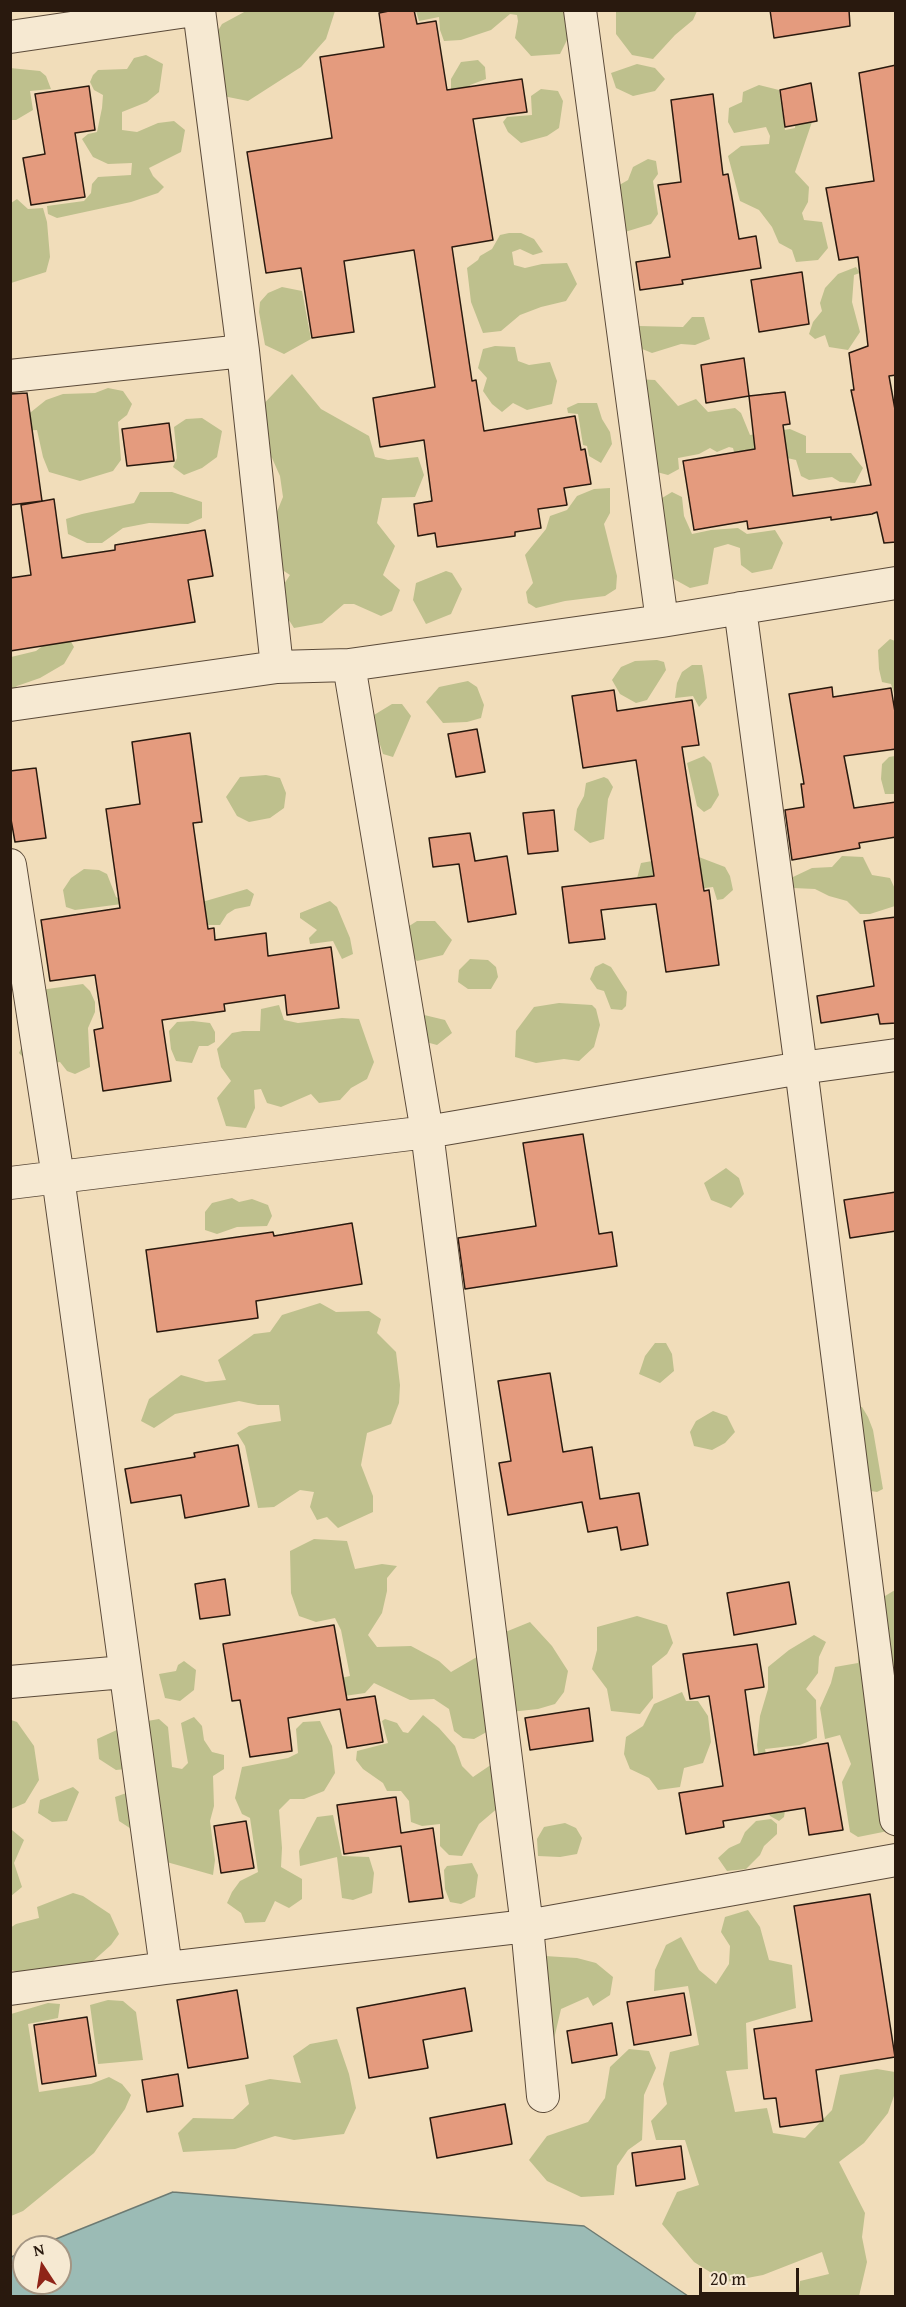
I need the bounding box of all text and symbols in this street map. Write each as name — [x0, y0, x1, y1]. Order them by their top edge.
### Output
north arrow — [12, 2235, 72, 2295]
text: N — [31, 2237, 46, 2262]
scale bar — [702, 2256, 802, 2294]
text: 20 m — [710, 2265, 746, 2292]

